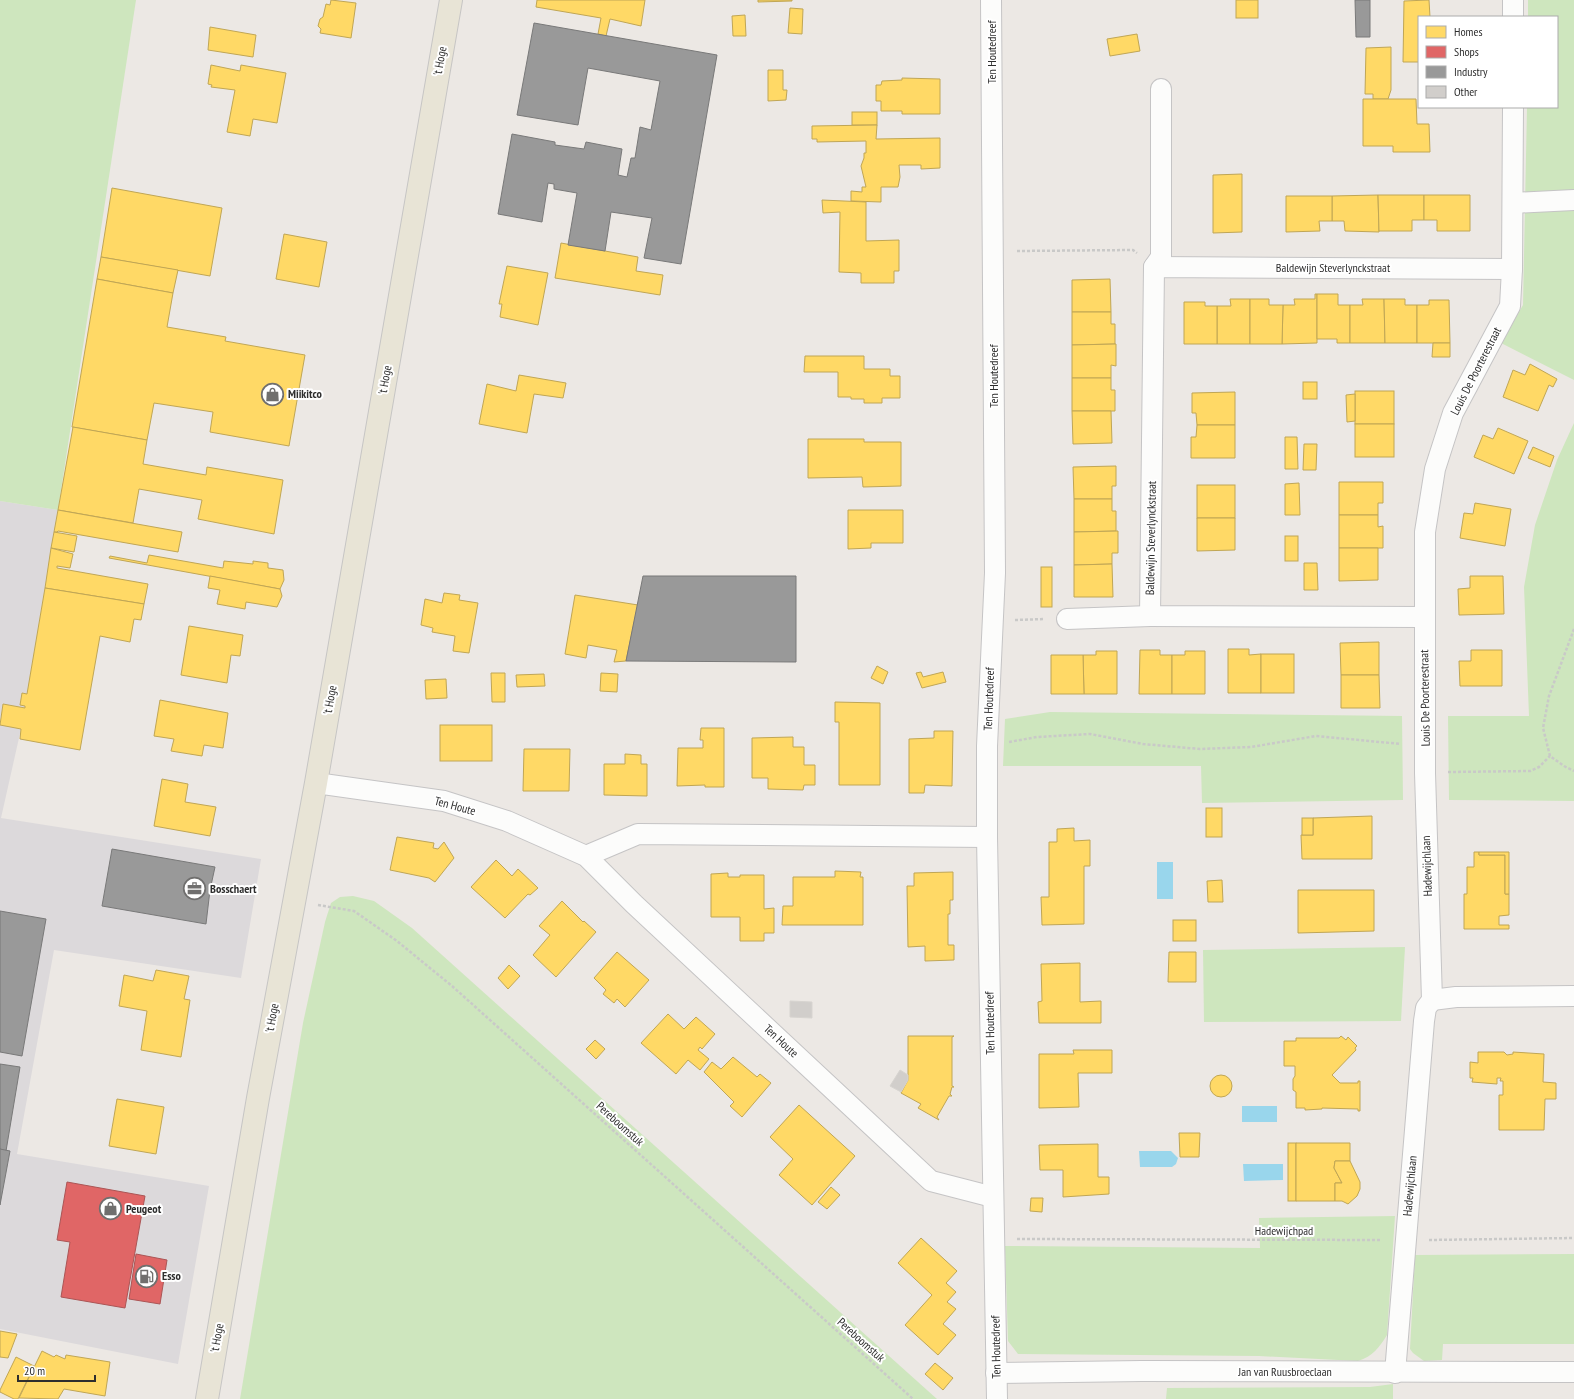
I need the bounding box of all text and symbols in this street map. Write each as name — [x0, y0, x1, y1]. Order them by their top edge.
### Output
legend — [1418, 16, 1558, 108]
street label: Ten Houtedreef — [984, 19, 999, 84]
text: Homes — [1454, 24, 1482, 39]
text: Shops — [1454, 44, 1479, 59]
street label: 't Hoge — [430, 45, 449, 77]
text: Industry — [1454, 64, 1488, 79]
text: Other — [1454, 84, 1478, 99]
street label: Baldewijn Steverlynckstraat — [1276, 260, 1391, 275]
street label: Louis De Poorterestraat — [1447, 324, 1505, 417]
street label: Ten Houtedreef — [986, 343, 1001, 408]
street label: 't Hoge — [375, 364, 394, 396]
shop icon: Miikitco — [260, 381, 286, 407]
place label: Miikitco — [288, 386, 323, 401]
street label: Baldewijn Steverlynckstraat — [1142, 480, 1159, 595]
street label: Louis De Poorterestraat — [1416, 649, 1433, 747]
street label: Ten Houtedreef — [980, 666, 997, 731]
street label: 't Hoge — [320, 684, 339, 716]
street label: Ten Houte — [433, 793, 477, 818]
street label: Hadewijchlaan — [1418, 835, 1435, 897]
office icon: Bosschaert — [181, 876, 207, 902]
place label: Bosschaert — [210, 881, 257, 896]
street label: Ten Houtedreef — [981, 990, 998, 1055]
street label: 't Hoge — [262, 1002, 281, 1034]
street label: Ten Houte — [761, 1021, 802, 1060]
street label: Pereboomstuk — [593, 1098, 647, 1149]
street label: Hadewijchlaan — [1399, 1155, 1420, 1217]
shop icon: Peugeot — [98, 1196, 124, 1222]
place label: Peugeot — [126, 1201, 162, 1216]
street label: Hadewijchpad — [1255, 1223, 1313, 1238]
fuel station icon: Esso — [134, 1263, 160, 1289]
place label: Esso — [162, 1268, 182, 1283]
street label: Pereboomstuk — [834, 1314, 888, 1365]
street label: Ten Houtedreef — [987, 1314, 1004, 1379]
street label: 't Hoge — [207, 1322, 226, 1354]
scale bar — [18, 1357, 95, 1383]
text: 20 m — [24, 1363, 45, 1378]
street label: Jan van Ruusbroeclaan — [1237, 1364, 1332, 1379]

